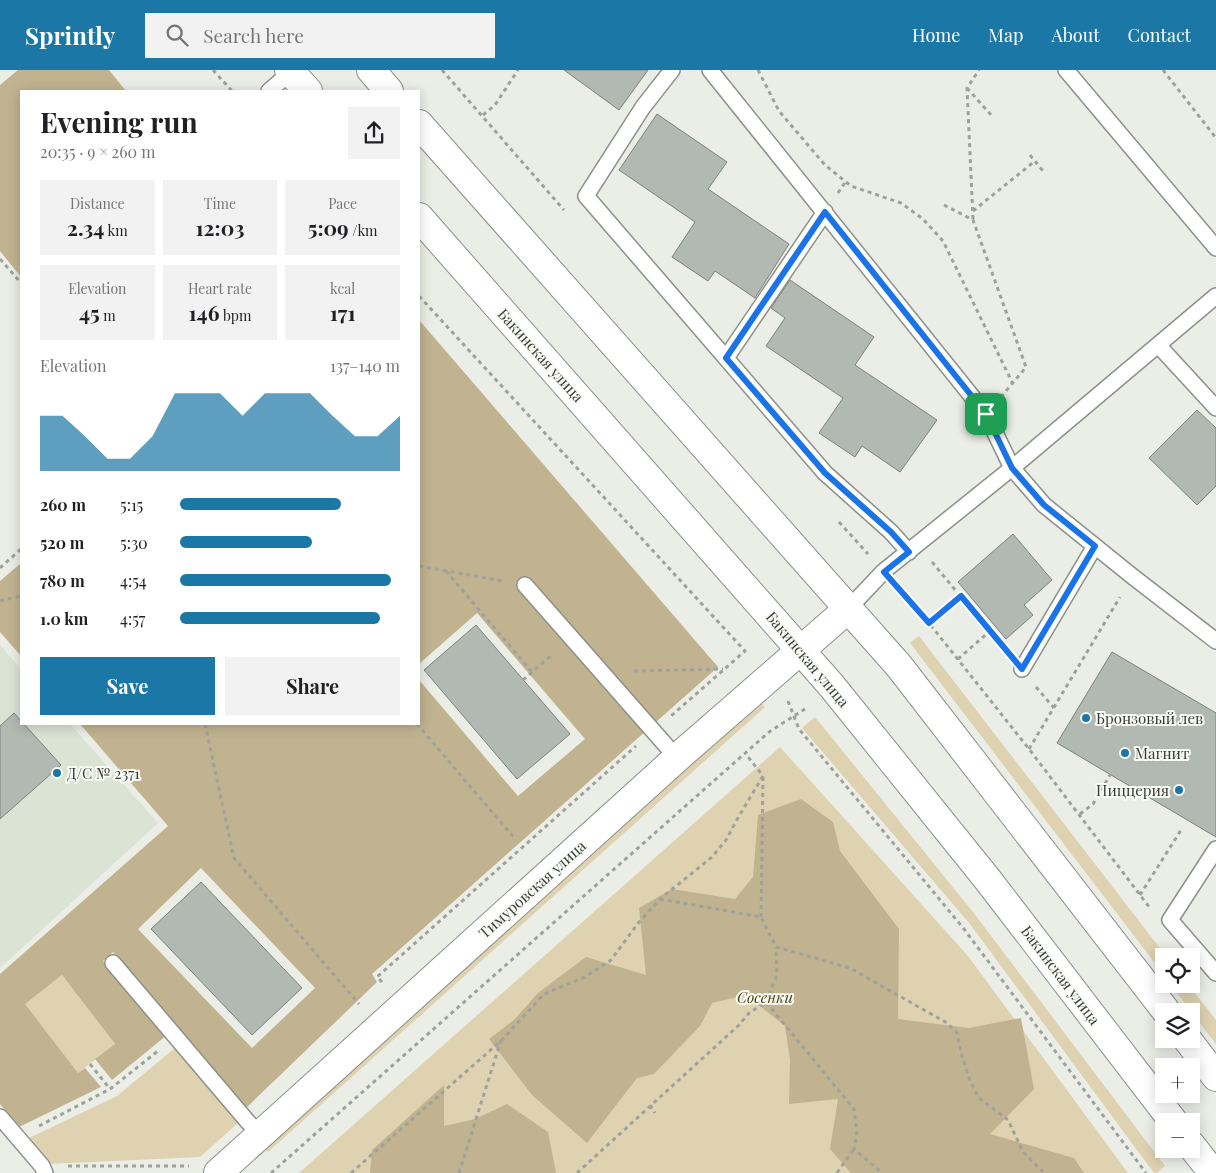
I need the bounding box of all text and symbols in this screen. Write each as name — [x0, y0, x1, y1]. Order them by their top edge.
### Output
search box — [145, 13, 495, 58]
text: Sprintly — [25, 19, 115, 51]
icon: search — [163, 21, 191, 49]
text: Search here — [203, 22, 304, 48]
text: Home — [912, 23, 960, 47]
text: Map — [988, 23, 1023, 47]
text: About — [1051, 23, 1100, 47]
text: Contact — [1128, 23, 1191, 47]
text: Evening run — [40, 103, 198, 140]
button: share — [348, 107, 400, 159]
text: 20:35 · 9 × 260 m — [40, 141, 155, 162]
text: Distance — [70, 194, 125, 213]
text: Time — [204, 194, 236, 213]
text: Pace — [328, 194, 357, 213]
text: 2.34 — [67, 213, 104, 241]
text: 12:03 — [196, 213, 244, 241]
text: 5:09 — [308, 213, 349, 241]
text: km — [104, 221, 128, 240]
text: /km — [349, 221, 378, 240]
text: Elevation — [68, 279, 126, 298]
text: Heart rate — [188, 279, 252, 298]
text: kcal — [330, 279, 355, 298]
text: 45 — [79, 298, 100, 326]
text: 146 — [189, 298, 219, 326]
text: 171 — [330, 298, 355, 326]
street label: Бакинская улица — [494, 304, 589, 406]
text: m — [100, 306, 116, 325]
text: bpm — [219, 306, 251, 325]
text: Elevation — [40, 355, 107, 376]
text: 137–140 m — [330, 355, 400, 376]
pin — [965, 393, 1007, 435]
icon: arrive — [972, 400, 1000, 428]
text: 260 m — [40, 494, 86, 515]
text: 5:15 — [120, 494, 143, 515]
text: 520 m — [40, 532, 84, 553]
text: 5:30 — [120, 532, 148, 553]
text: 780 m — [40, 570, 85, 591]
text: 4:54 — [120, 570, 147, 591]
street label: Бакинская улица — [762, 607, 854, 711]
text: 1.0 km — [40, 608, 88, 629]
text: 4:57 — [120, 608, 145, 629]
button: Save — [40, 657, 215, 715]
button: Share — [225, 657, 400, 715]
place label: Бронзовый лев — [1096, 708, 1203, 728]
marker: Бронзовый лев — [1080, 712, 1092, 724]
place label: Магнит — [1135, 743, 1189, 763]
marker: Магнит — [1119, 747, 1131, 759]
place label: Д/C № 2371 — [67, 763, 140, 783]
marker: Д/C № 2371 — [51, 767, 63, 779]
place label: Пиццерия — [1096, 780, 1169, 800]
marker: Пиццерия — [1173, 784, 1185, 796]
street label: Тимуровская улица — [474, 835, 590, 942]
street label: Бакинская улица — [1017, 921, 1105, 1029]
map controls — [1155, 948, 1200, 1158]
button: locate — [1155, 948, 1200, 993]
park label: Сосенки — [737, 987, 793, 1007]
button: layers — [1155, 1003, 1200, 1048]
button: + — [1155, 1058, 1200, 1103]
button: − — [1155, 1113, 1200, 1158]

